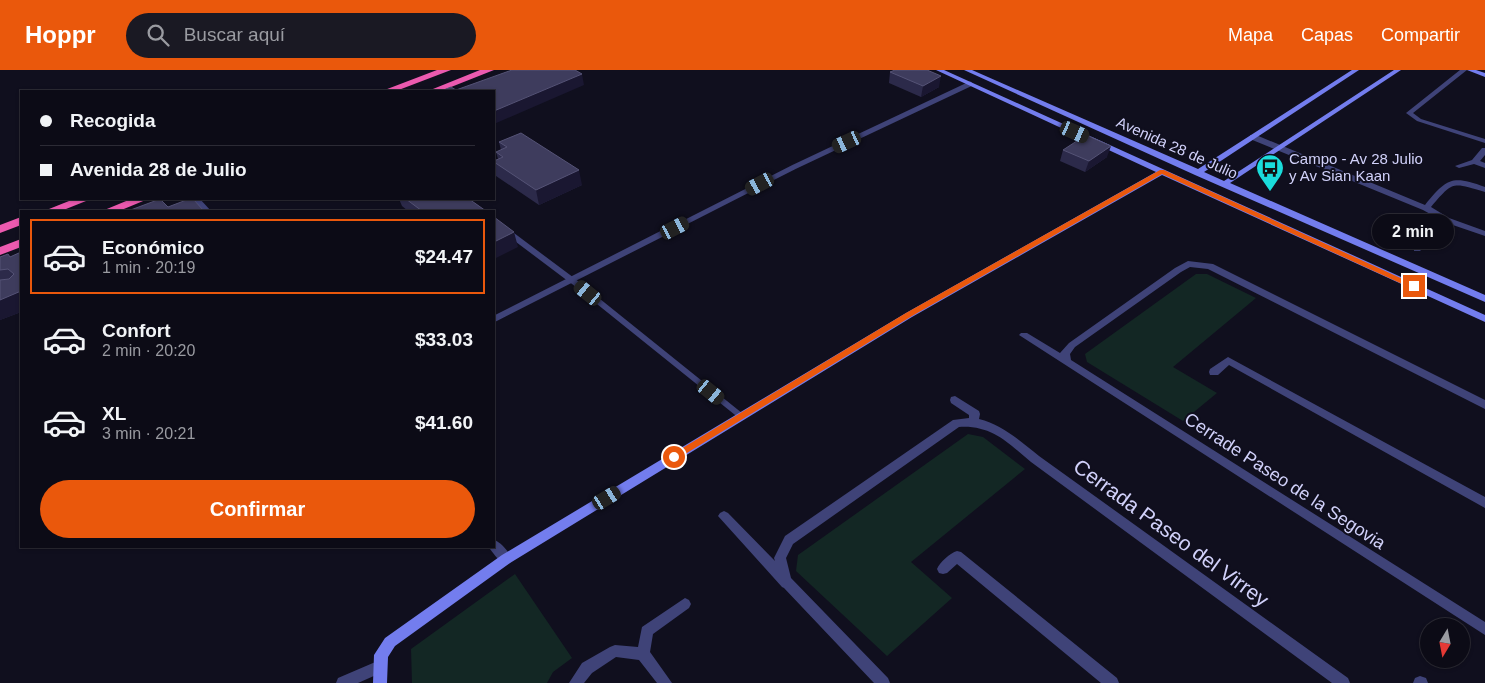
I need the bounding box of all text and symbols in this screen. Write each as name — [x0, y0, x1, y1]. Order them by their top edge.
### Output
search box — [126, 13, 476, 58]
text: Hoppr — [25, 21, 96, 48]
icon: search — [144, 21, 172, 49]
text: Buscar aquí — [184, 24, 285, 45]
text: Mapa — [1228, 25, 1273, 45]
text: Capas — [1301, 25, 1353, 45]
text: Compartir — [1381, 25, 1460, 45]
text: Recogida — [70, 110, 156, 131]
street label: Avenida 28 de Julio — [1114, 113, 1240, 182]
car — [1058, 119, 1091, 145]
car — [830, 129, 863, 155]
place label: Campo - Av 28 Julio y Av Sian Kaan — [1289, 150, 1423, 184]
bus stop icon: Campo - Av 28 Julio y Av Sian Kaan — [1255, 153, 1285, 192]
text: Avenida 28 de Julio — [70, 159, 247, 180]
car — [743, 170, 776, 198]
callout: 2 min — [1373, 214, 1455, 248]
car — [658, 215, 691, 241]
text: 2 min — [1392, 223, 1434, 240]
icon: car — [42, 234, 87, 279]
text: Económico — [102, 237, 204, 258]
text: $24.47 — [415, 246, 473, 267]
text: 1 min · 20:19 — [102, 259, 195, 276]
route end — [1403, 275, 1425, 297]
car — [571, 278, 604, 308]
icon: car — [42, 317, 87, 362]
text: Confort — [102, 320, 171, 341]
text: $33.03 — [415, 329, 473, 350]
text: 2 min · 20:20 — [102, 342, 195, 359]
car — [694, 377, 727, 407]
icon: car — [42, 400, 87, 445]
text: XL — [102, 403, 126, 424]
street label: Cerrade Paseo de la Segovia — [1181, 409, 1390, 554]
text: $41.60 — [415, 412, 473, 433]
text: 3 min · 20:21 — [102, 425, 195, 442]
route start — [663, 446, 685, 468]
street label: Cerrada Paseo del Virrey — [1069, 454, 1274, 611]
button: Confirmar — [40, 480, 475, 538]
car — [590, 484, 623, 512]
north arrow — [1420, 618, 1470, 668]
map controls — [1420, 618, 1470, 668]

